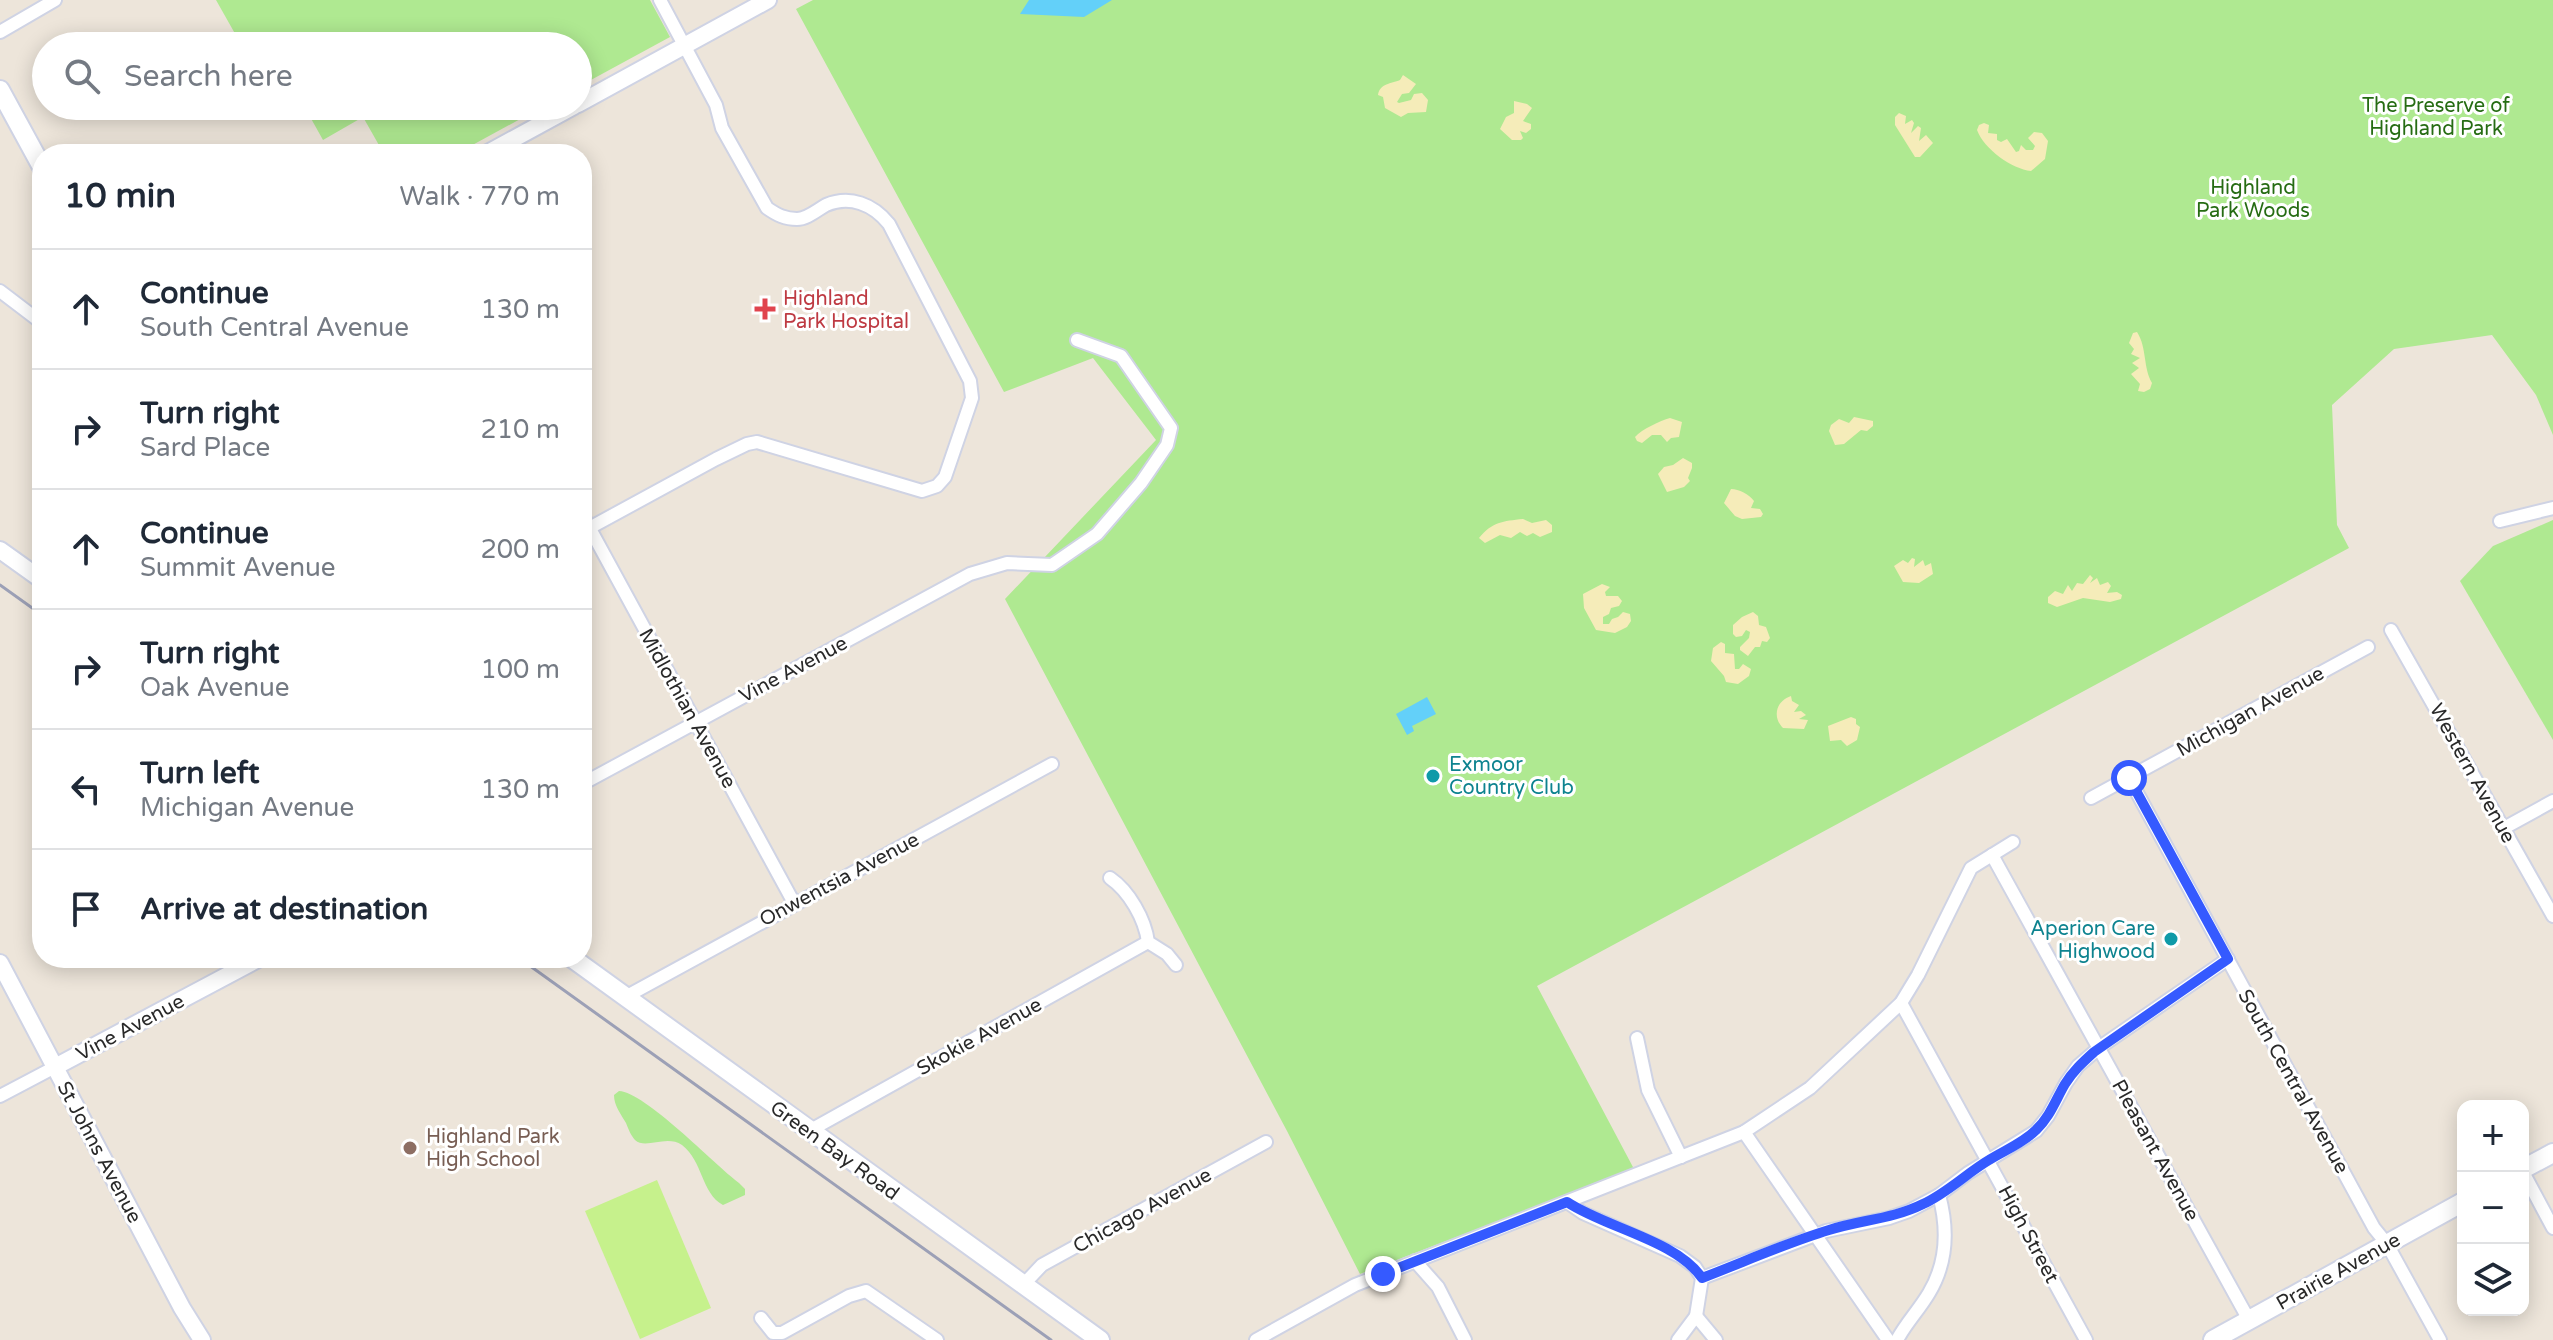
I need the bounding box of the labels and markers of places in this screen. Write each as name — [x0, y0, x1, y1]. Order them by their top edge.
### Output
place label: Highland Park Hospital — [783, 287, 909, 334]
marker: Highland Park Hospital — [754, 298, 776, 320]
place label: Exmoor Country Club — [1449, 753, 1574, 800]
marker: Exmoor Country Club — [1424, 767, 1442, 785]
place label: Aperion Care Highwood — [2030, 917, 2155, 964]
marker: Aperion Care Highwood — [2162, 930, 2180, 948]
place label: Highland Park High School — [426, 1125, 560, 1172]
marker: Highland Park High School — [401, 1139, 419, 1157]

